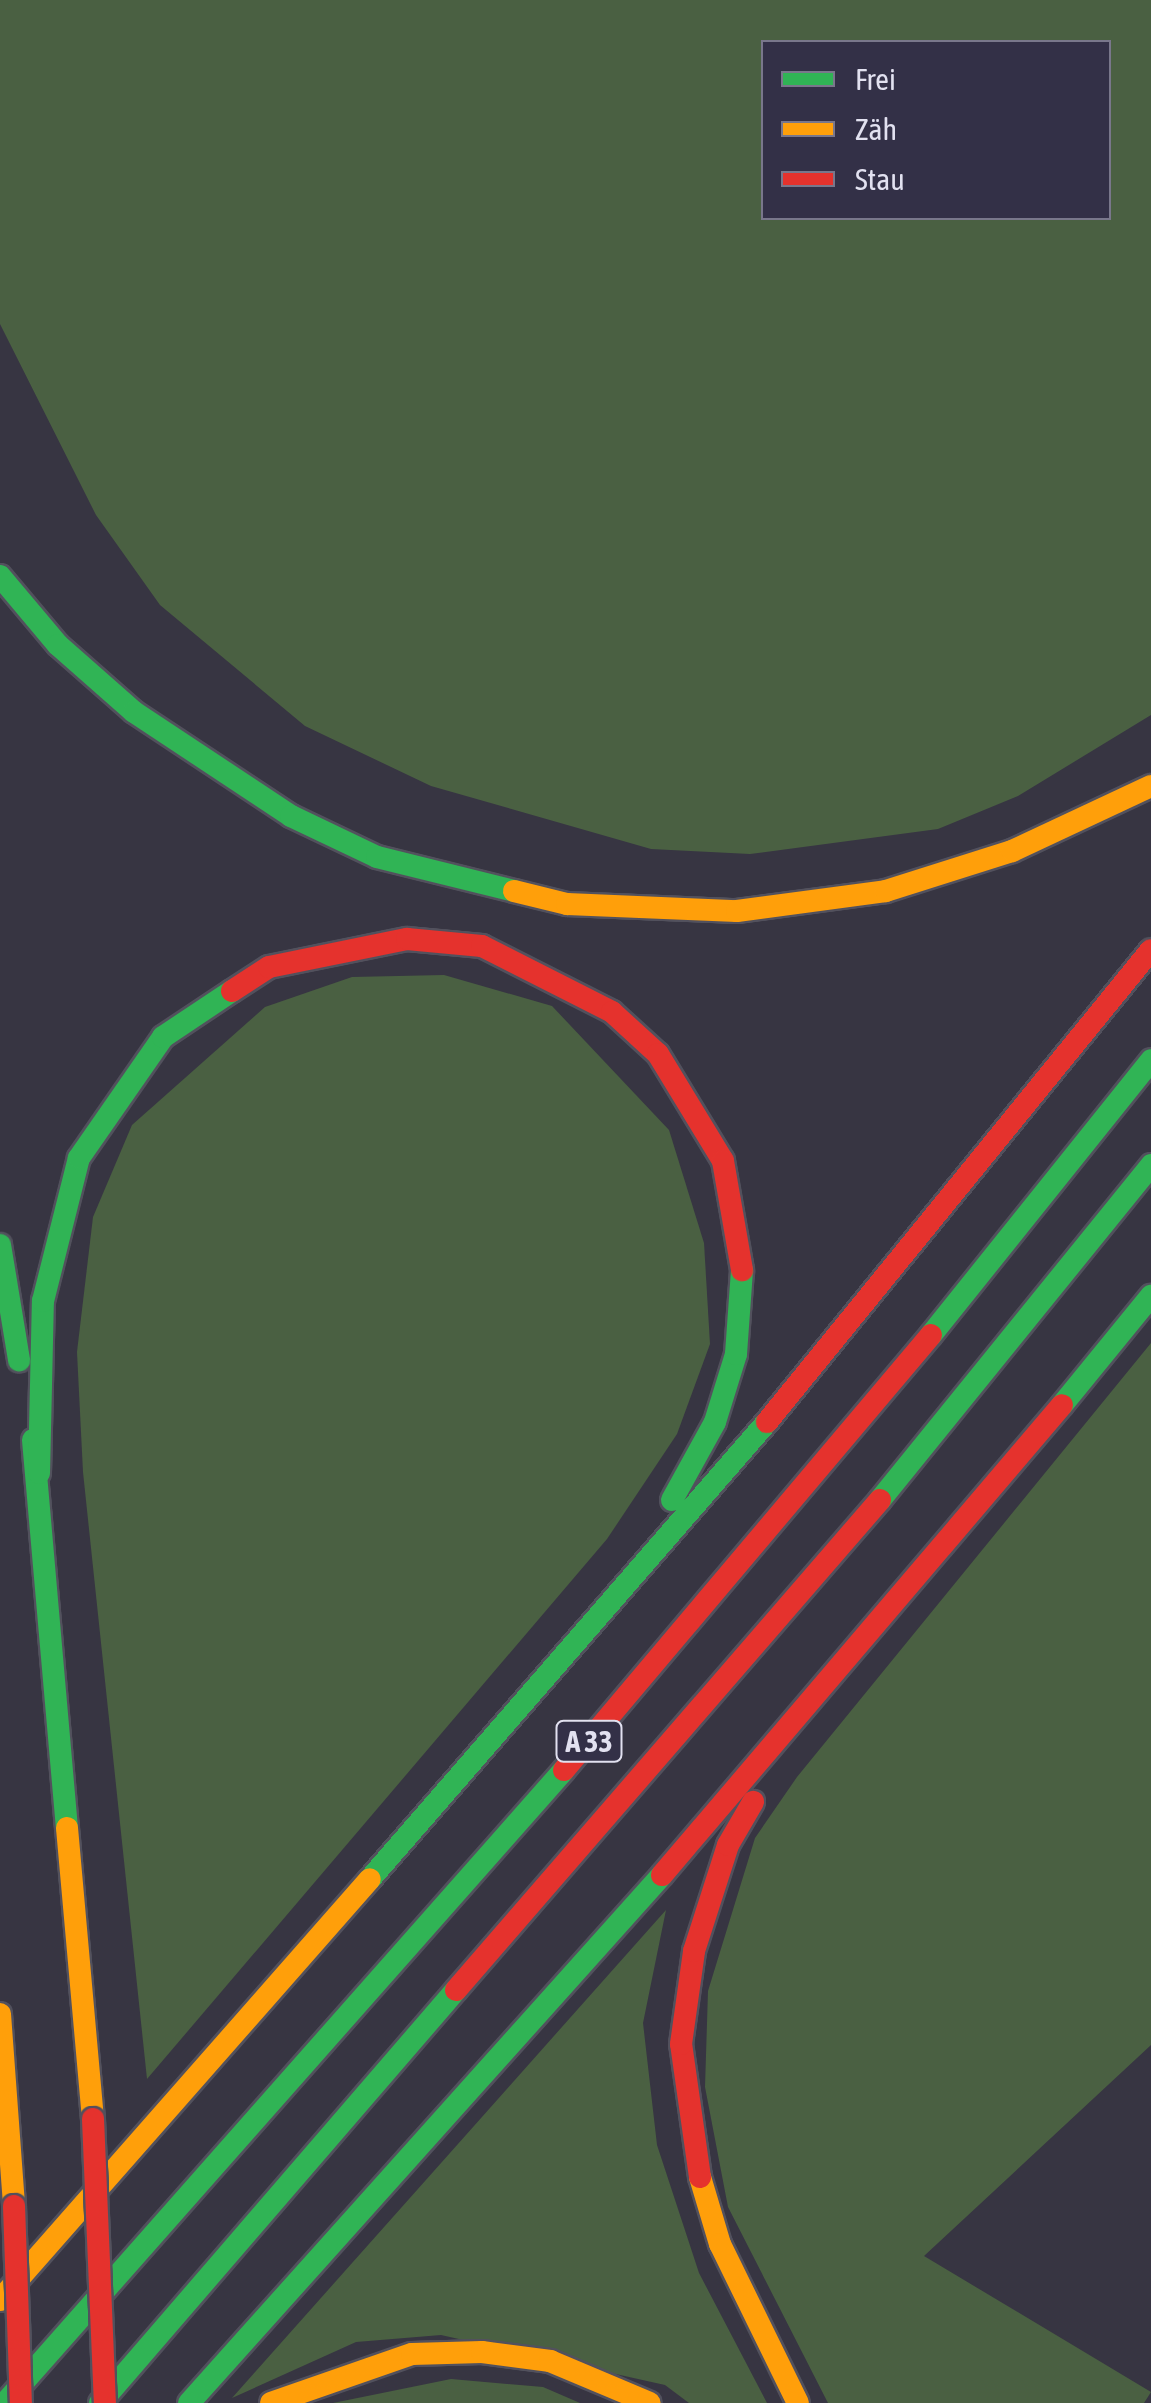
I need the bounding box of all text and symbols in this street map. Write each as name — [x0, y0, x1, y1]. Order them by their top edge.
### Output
legend — [761, 40, 1111, 220]
text: Frei — [855, 62, 896, 96]
text: Zäh — [855, 112, 897, 146]
text: Stau — [855, 162, 905, 196]
road number: A 33 — [554, 1716, 624, 1766]

